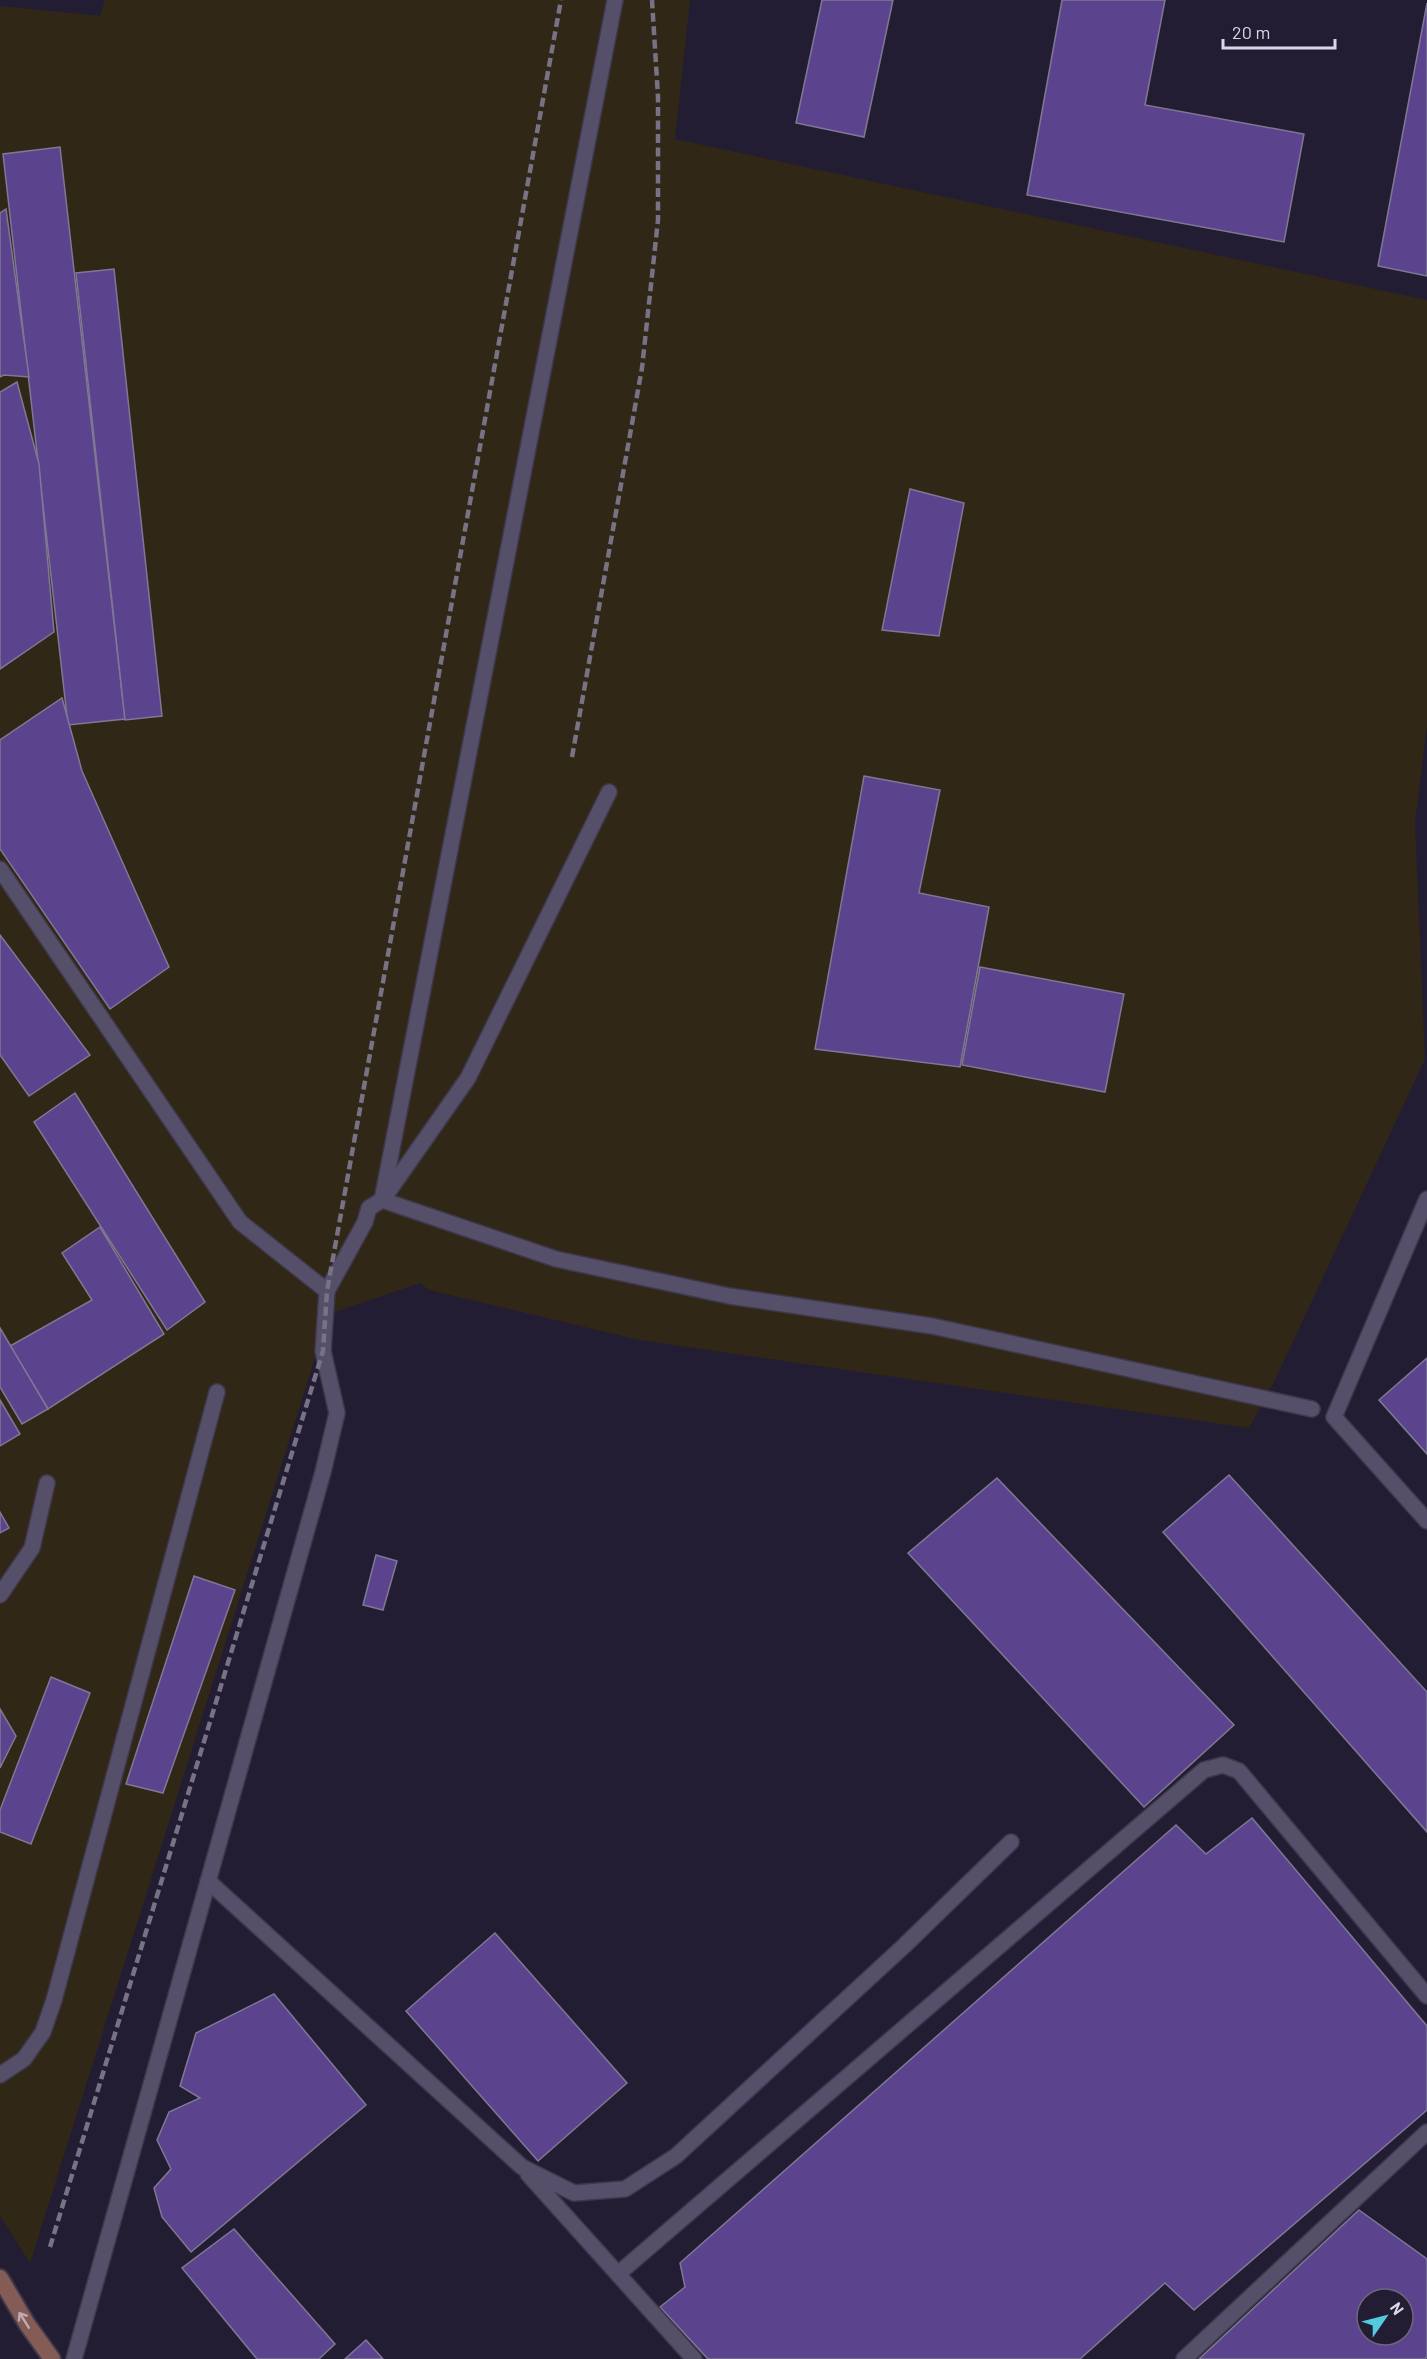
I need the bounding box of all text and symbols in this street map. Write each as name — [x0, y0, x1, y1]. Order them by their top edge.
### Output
scale bar — [1223, 12, 1336, 50]
text: 20 m — [1232, 21, 1270, 43]
north arrow — [1355, 2287, 1415, 2347]
text: N — [1387, 2298, 1409, 2318]
one-way arrow — [18, 2312, 30, 2329]

